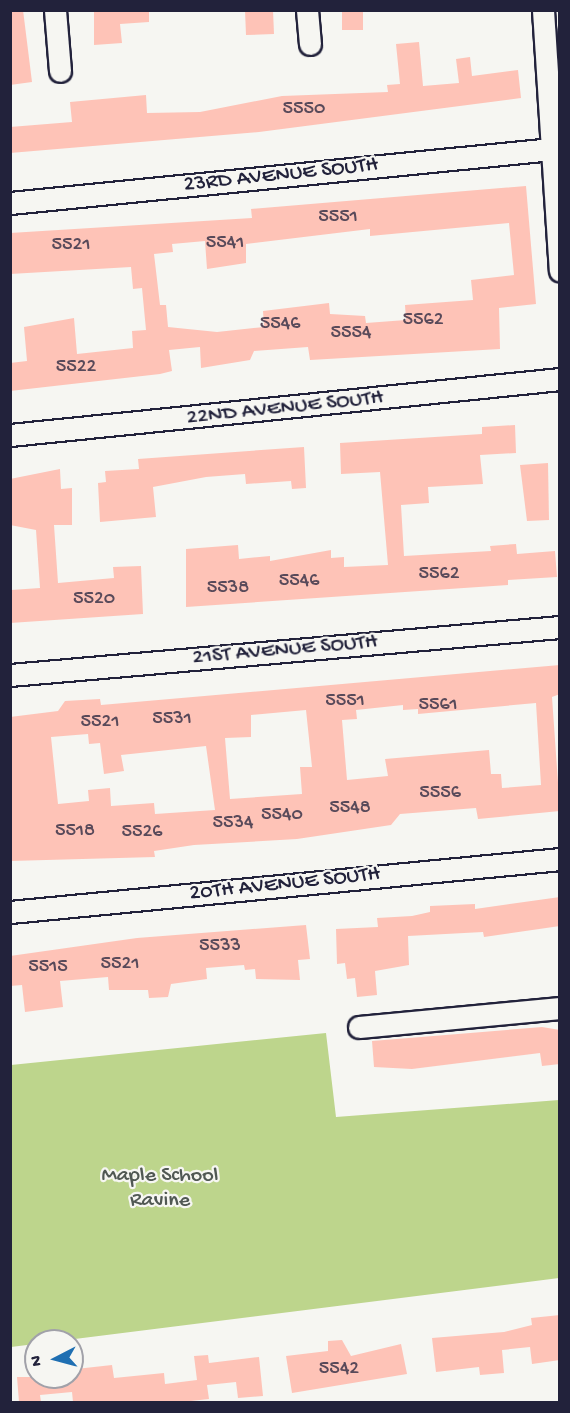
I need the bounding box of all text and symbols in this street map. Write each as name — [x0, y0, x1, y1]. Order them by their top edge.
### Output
house number: 5550 — [283, 97, 325, 121]
street label: 23RD AVENUE SOUTH — [182, 153, 380, 199]
house number: 5551 — [318, 205, 358, 229]
house number: 5541 — [206, 231, 244, 255]
house number: 5521 — [52, 233, 90, 257]
house number: 5562 — [403, 308, 443, 332]
house number: 5546 — [260, 312, 300, 336]
house number: 5554 — [330, 321, 372, 345]
house number: 5522 — [56, 355, 96, 379]
street label: 22ND AVENUE SOUTH — [185, 386, 385, 432]
house number: 5562 — [419, 562, 459, 586]
house number: 5546 — [279, 569, 319, 593]
house number: 5538 — [207, 576, 249, 600]
house number: 5520 — [73, 587, 115, 611]
street label: 21ST AVENUE SOUTH — [191, 630, 379, 672]
house number: 5551 — [325, 689, 365, 713]
house number: 5561 — [418, 693, 458, 717]
house number: 5531 — [152, 707, 192, 731]
house number: 5521 — [81, 710, 119, 734]
house number: 5556 — [419, 781, 461, 805]
house number: 5548 — [329, 796, 371, 820]
house number: 5540 — [261, 803, 303, 827]
house number: 5534 — [213, 811, 253, 835]
house number: 5518 — [55, 819, 95, 843]
house number: 5526 — [122, 820, 162, 844]
street label: 20TH AVENUE SOUTH — [188, 862, 382, 908]
house number: 5533 — [199, 934, 241, 958]
house number: 5521 — [101, 952, 139, 976]
house number: 5515 — [28, 955, 68, 979]
park label: Maple School Ravine — [102, 1163, 218, 1214]
north arrow — [24, 1329, 84, 1389]
text: N — [28, 1355, 48, 1367]
house number: 5542 — [319, 1357, 359, 1381]

